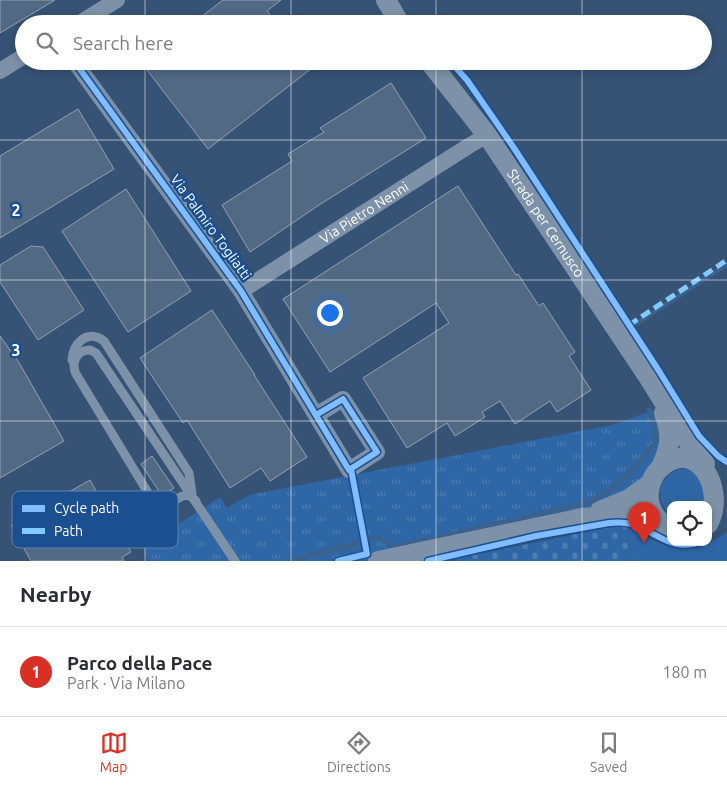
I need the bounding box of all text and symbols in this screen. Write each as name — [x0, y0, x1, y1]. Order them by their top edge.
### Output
search box — [15, 15, 712, 70]
icon: search — [33, 29, 61, 57]
text: Search here — [73, 32, 173, 54]
street label: Strada per Cernusco — [504, 166, 588, 280]
street label: Via Palmiro Togliatti — [167, 171, 255, 283]
street label: Via Pietro Nenni — [317, 178, 411, 247]
text: 2 — [11, 201, 21, 219]
your location — [317, 300, 343, 326]
text: 3 — [11, 341, 21, 359]
legend — [12, 491, 178, 548]
text: Cycle path — [54, 500, 119, 516]
map controls — [667, 501, 712, 546]
button: locate — [667, 501, 712, 546]
pin: 1 — [628, 502, 660, 543]
text: Path — [54, 523, 83, 539]
text: Nearby — [20, 582, 91, 606]
text: Parco della Pace — [67, 652, 212, 674]
text: 1 — [31, 663, 41, 681]
text: 180 m — [662, 663, 707, 681]
text: Park · Via Milano — [67, 674, 185, 692]
tab: Map — [100, 729, 128, 775]
tab: Directions — [327, 729, 391, 775]
tab: Saved — [590, 729, 627, 775]

